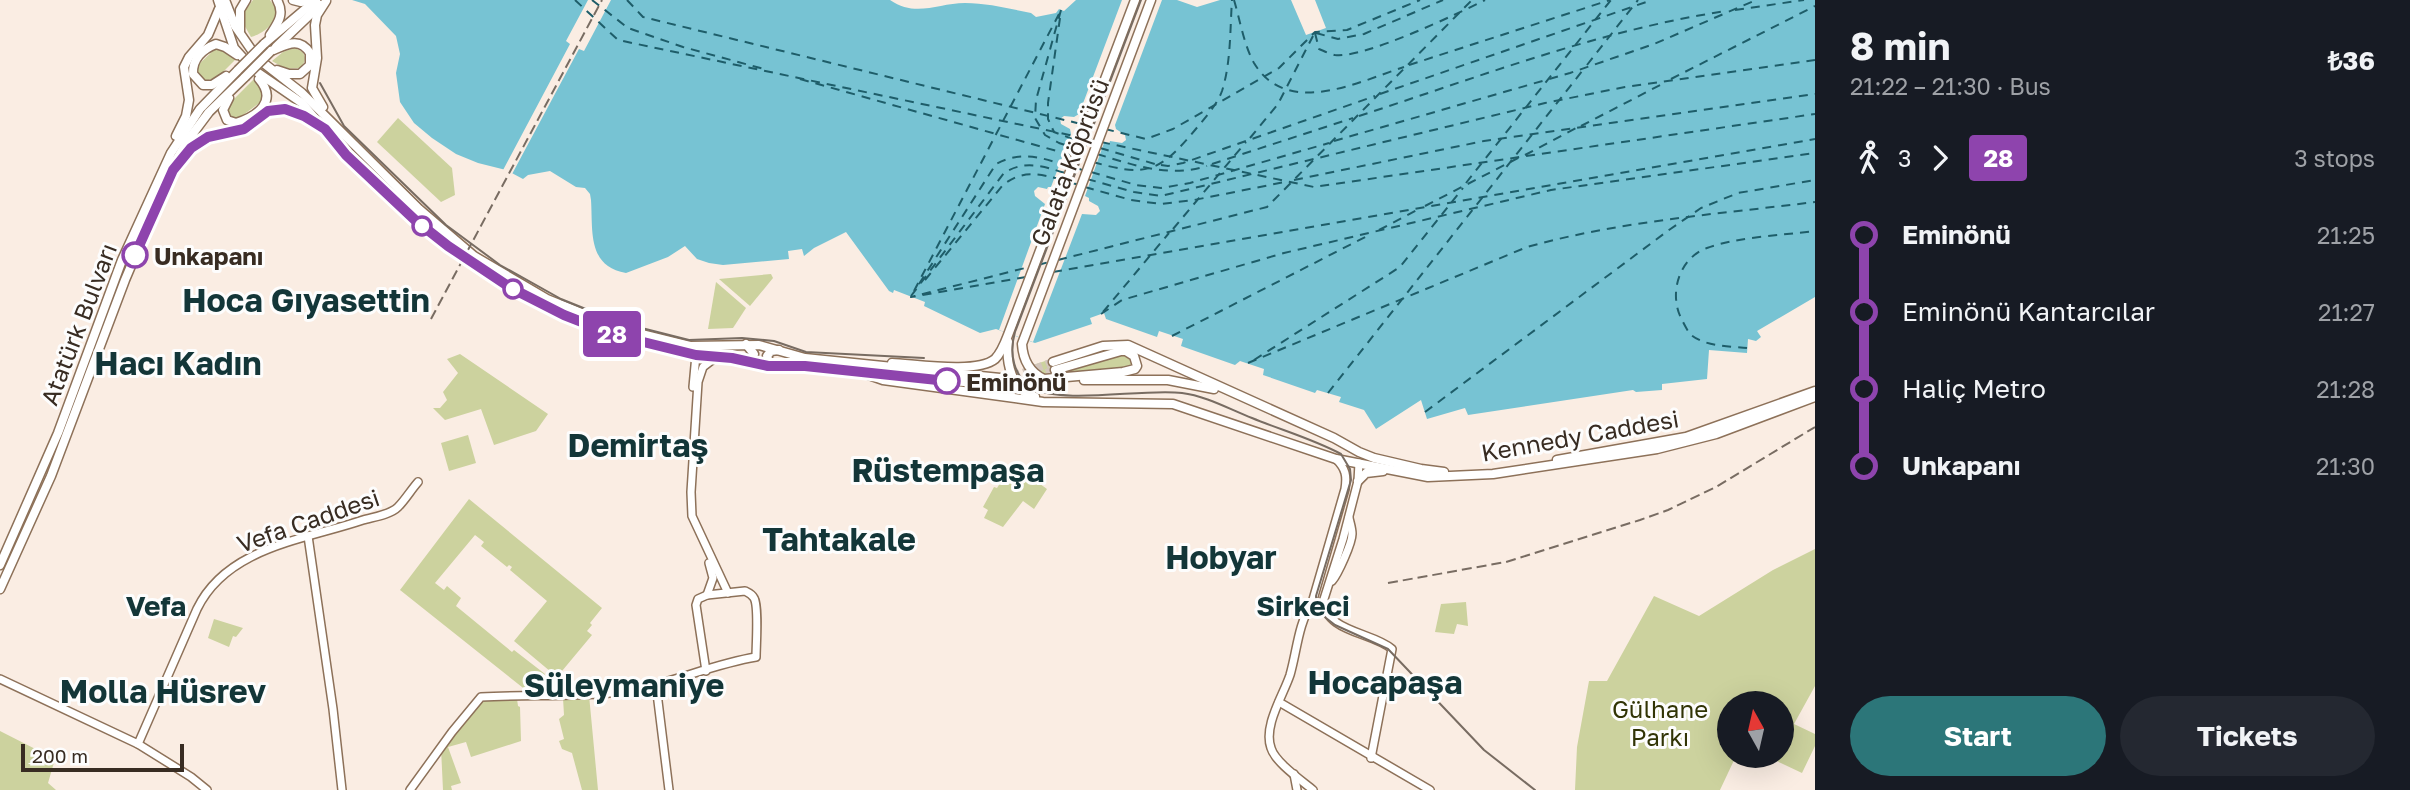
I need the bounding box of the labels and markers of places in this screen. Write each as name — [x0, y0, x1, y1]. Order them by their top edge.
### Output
unlabelled marker — [412, 216, 432, 236]
place label: Unkapanı — [154, 241, 263, 270]
marker: Unkapanı — [122, 242, 148, 268]
unlabelled marker — [503, 279, 523, 299]
place label: Eminönü — [966, 367, 1066, 396]
marker: Eminönü — [934, 368, 960, 394]

